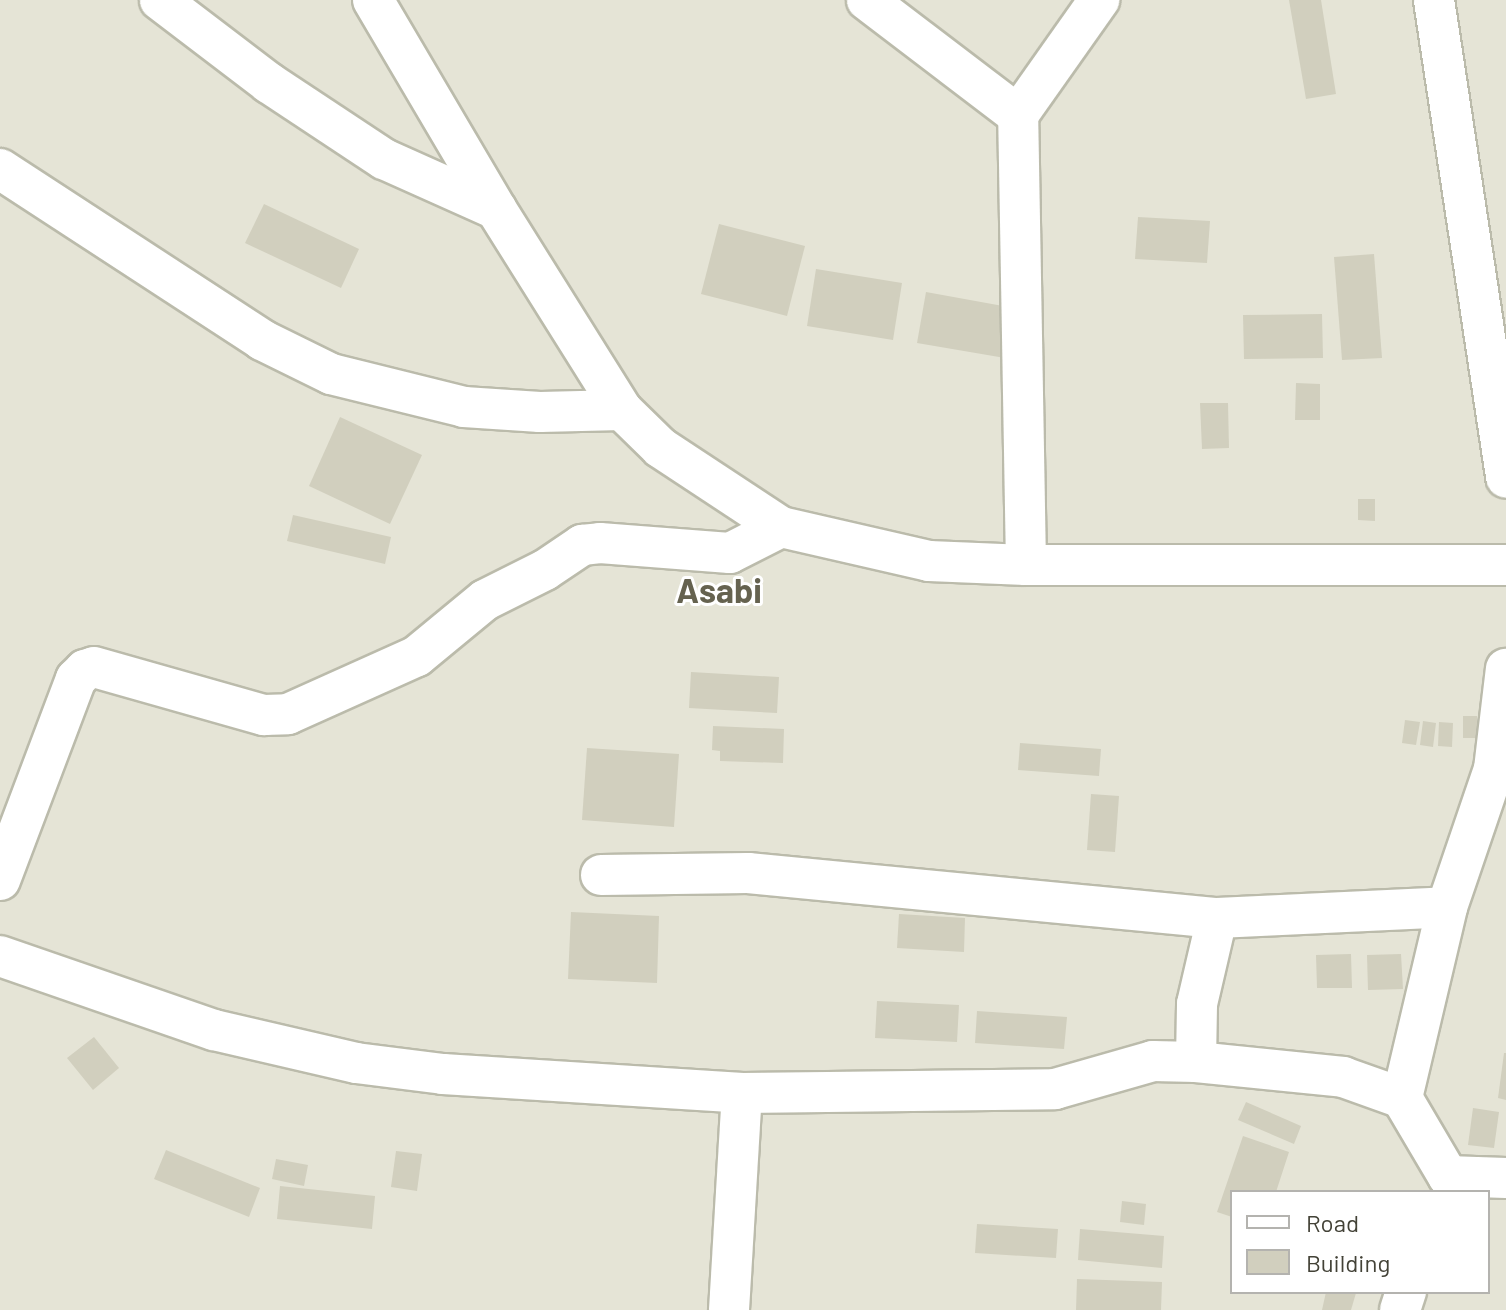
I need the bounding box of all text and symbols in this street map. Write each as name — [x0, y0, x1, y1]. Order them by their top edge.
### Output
district label: Asabi — [676, 570, 762, 610]
legend — [1230, 1190, 1490, 1294]
text: Road — [1306, 1208, 1359, 1237]
text: Building — [1306, 1248, 1390, 1277]

